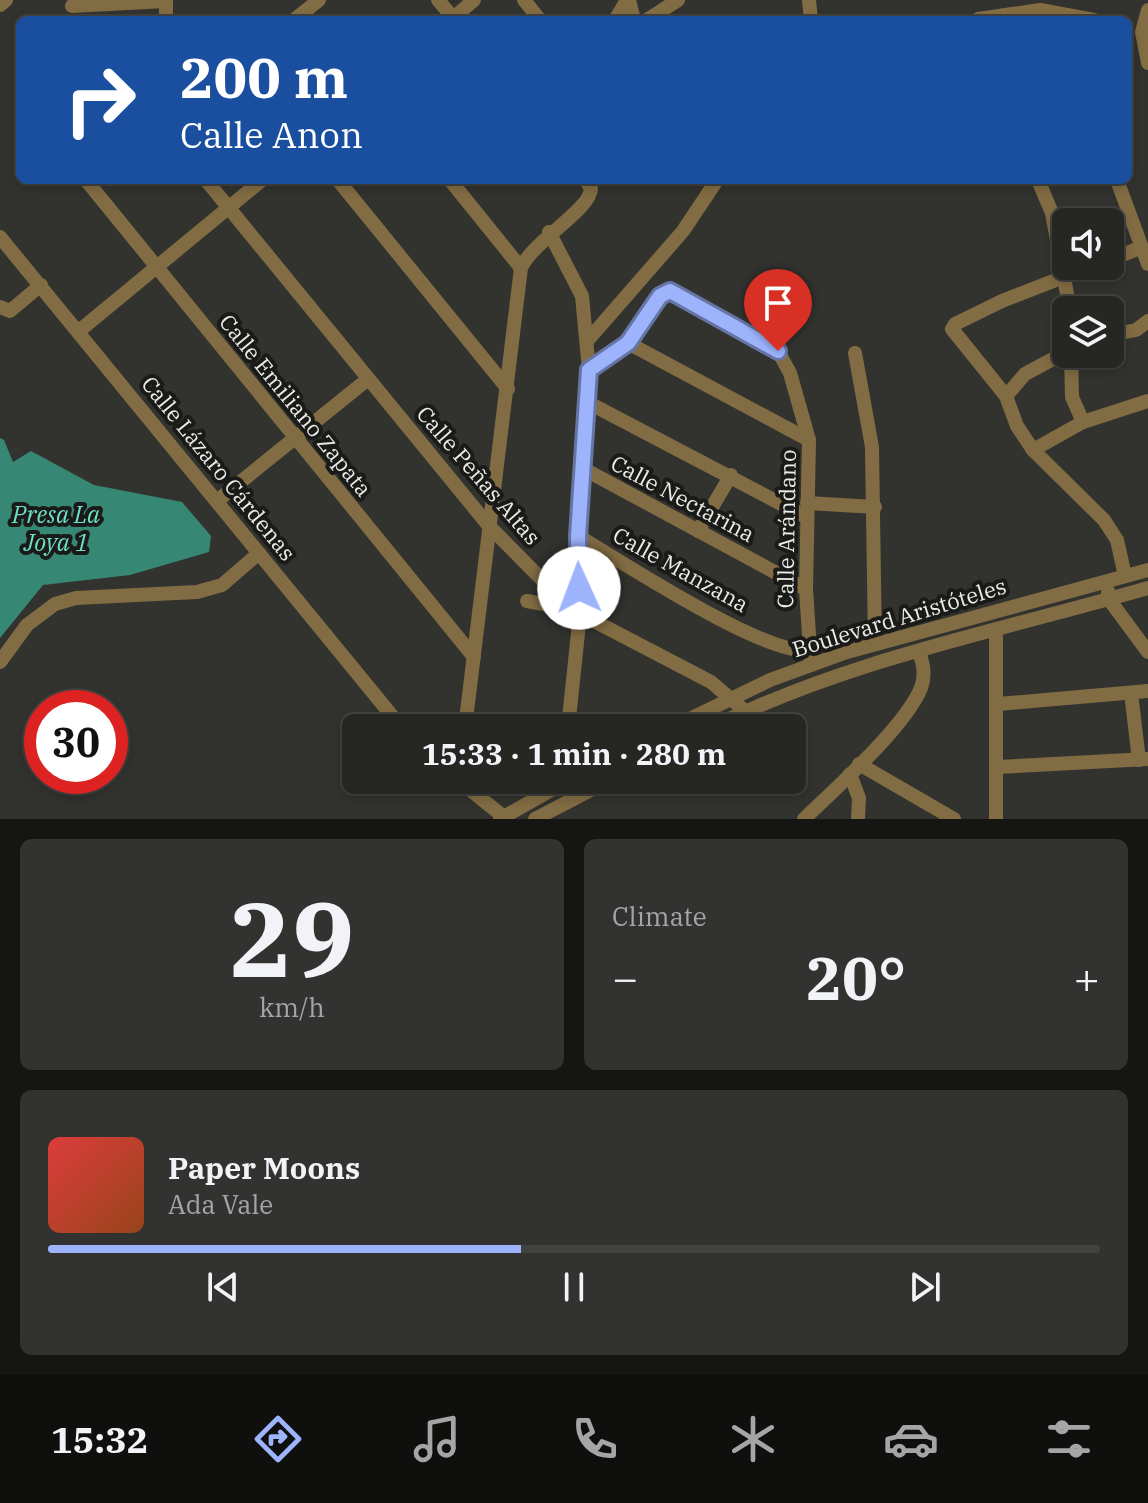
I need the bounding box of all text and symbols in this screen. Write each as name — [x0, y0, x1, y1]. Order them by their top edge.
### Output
text: 200 m — [180, 41, 348, 113]
icon: right — [48, 48, 152, 152]
text: Calle Anon — [180, 111, 363, 158]
map controls — [1052, 208, 1124, 368]
button: sound — [1052, 208, 1124, 280]
pin — [744, 269, 812, 351]
icon: arrive — [756, 281, 800, 325]
button: layers — [1052, 296, 1124, 368]
street label: Calle Emiliano Zapata — [213, 308, 379, 502]
street label: Calle Lázaro Cárdenas — [136, 370, 302, 566]
street label: Calle Peñas Altas — [411, 399, 547, 551]
street label: Calle Nectarina — [606, 448, 760, 548]
street label: Calle Arándano — [770, 449, 802, 609]
water label: Presa La Joya 1 — [11, 498, 100, 558]
street label: Calle Manzana — [608, 520, 754, 618]
position arrow — [537, 546, 621, 630]
street label: Boulevard Aristóteles — [789, 571, 1009, 663]
speed limit sign: 30 — [24, 690, 128, 794]
text: 15:33 · 1 min · 280 m — [422, 734, 726, 773]
text: 29 — [230, 870, 354, 1006]
text: Climate — [612, 899, 707, 933]
text: 20° — [806, 938, 906, 1017]
text: − — [612, 949, 638, 1006]
text: + — [1074, 949, 1100, 1006]
text: km/h — [259, 990, 325, 1024]
text: Paper Moons — [168, 1148, 360, 1187]
text: Ada Vale — [168, 1187, 273, 1221]
icon: previous — [201, 1265, 245, 1309]
icon: pause — [552, 1265, 596, 1309]
icon: next — [903, 1265, 947, 1309]
icon: directions — [250, 1411, 306, 1467]
icon: music — [409, 1411, 465, 1467]
icon: phone — [567, 1411, 623, 1467]
icon: climate — [725, 1411, 781, 1467]
icon: car — [883, 1411, 939, 1467]
icon: filters — [1041, 1411, 1097, 1467]
text: 15:32 — [51, 1416, 148, 1463]

